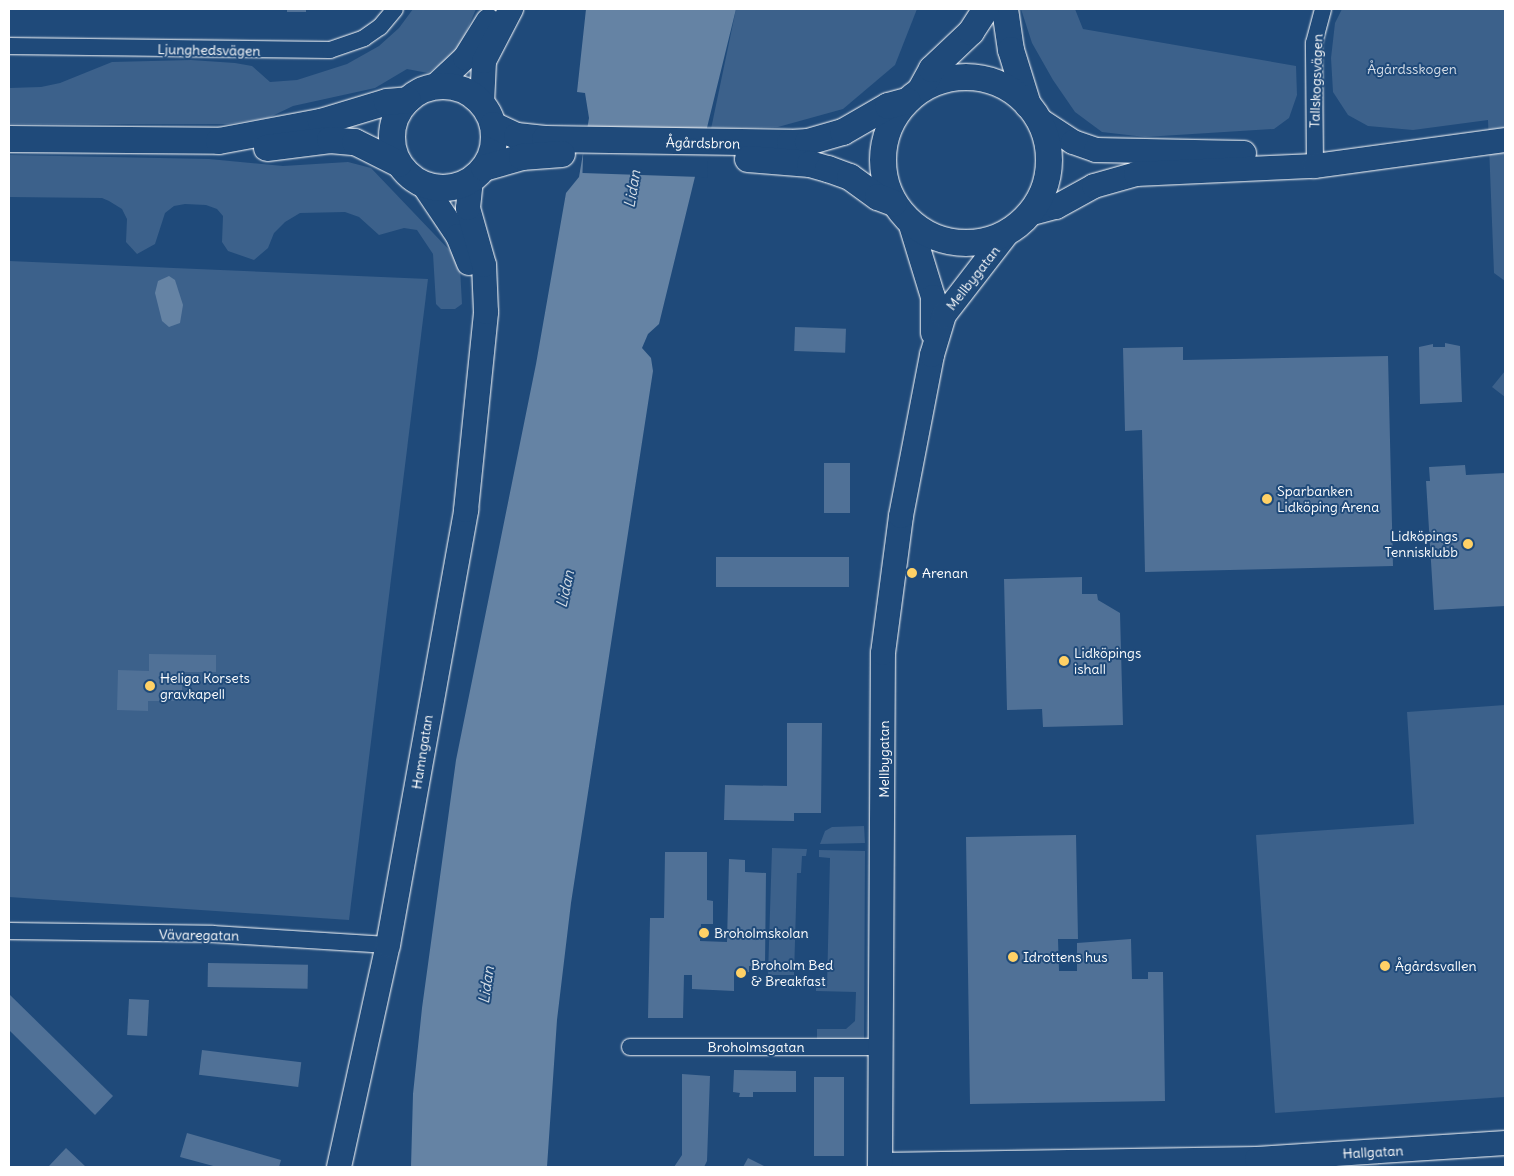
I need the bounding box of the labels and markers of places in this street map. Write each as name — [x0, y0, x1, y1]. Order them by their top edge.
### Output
place label: Sparbanken Lidköping Arena — [1277, 483, 1379, 516]
marker: Sparbanken Lidköping Arena — [1261, 493, 1273, 505]
place label: Lidköpings Tennisklubb — [1384, 528, 1458, 560]
marker: Lidköpings Tennisklubb — [1462, 538, 1474, 550]
place label: Arenan — [922, 565, 968, 581]
marker: Arenan — [906, 567, 918, 579]
place label: Lidköpings ishall — [1074, 645, 1141, 678]
marker: Lidköpings ishall — [1058, 655, 1070, 667]
place label: Heliga Korsets gravkapell — [160, 670, 250, 702]
marker: Heliga Korsets gravkapell — [144, 680, 156, 692]
place label: Broholmskolan — [714, 925, 808, 941]
marker: Broholmskolan — [698, 927, 710, 939]
place label: Idrottens hus — [1023, 949, 1108, 965]
marker: Idrottens hus — [1007, 951, 1019, 963]
place label: Broholm Bed & Breakfast — [751, 957, 833, 990]
place label: Ågårdsvallen — [1395, 958, 1477, 974]
marker: Ågårdsvallen — [1379, 960, 1391, 972]
marker: Broholm Bed & Breakfast — [735, 967, 747, 979]

